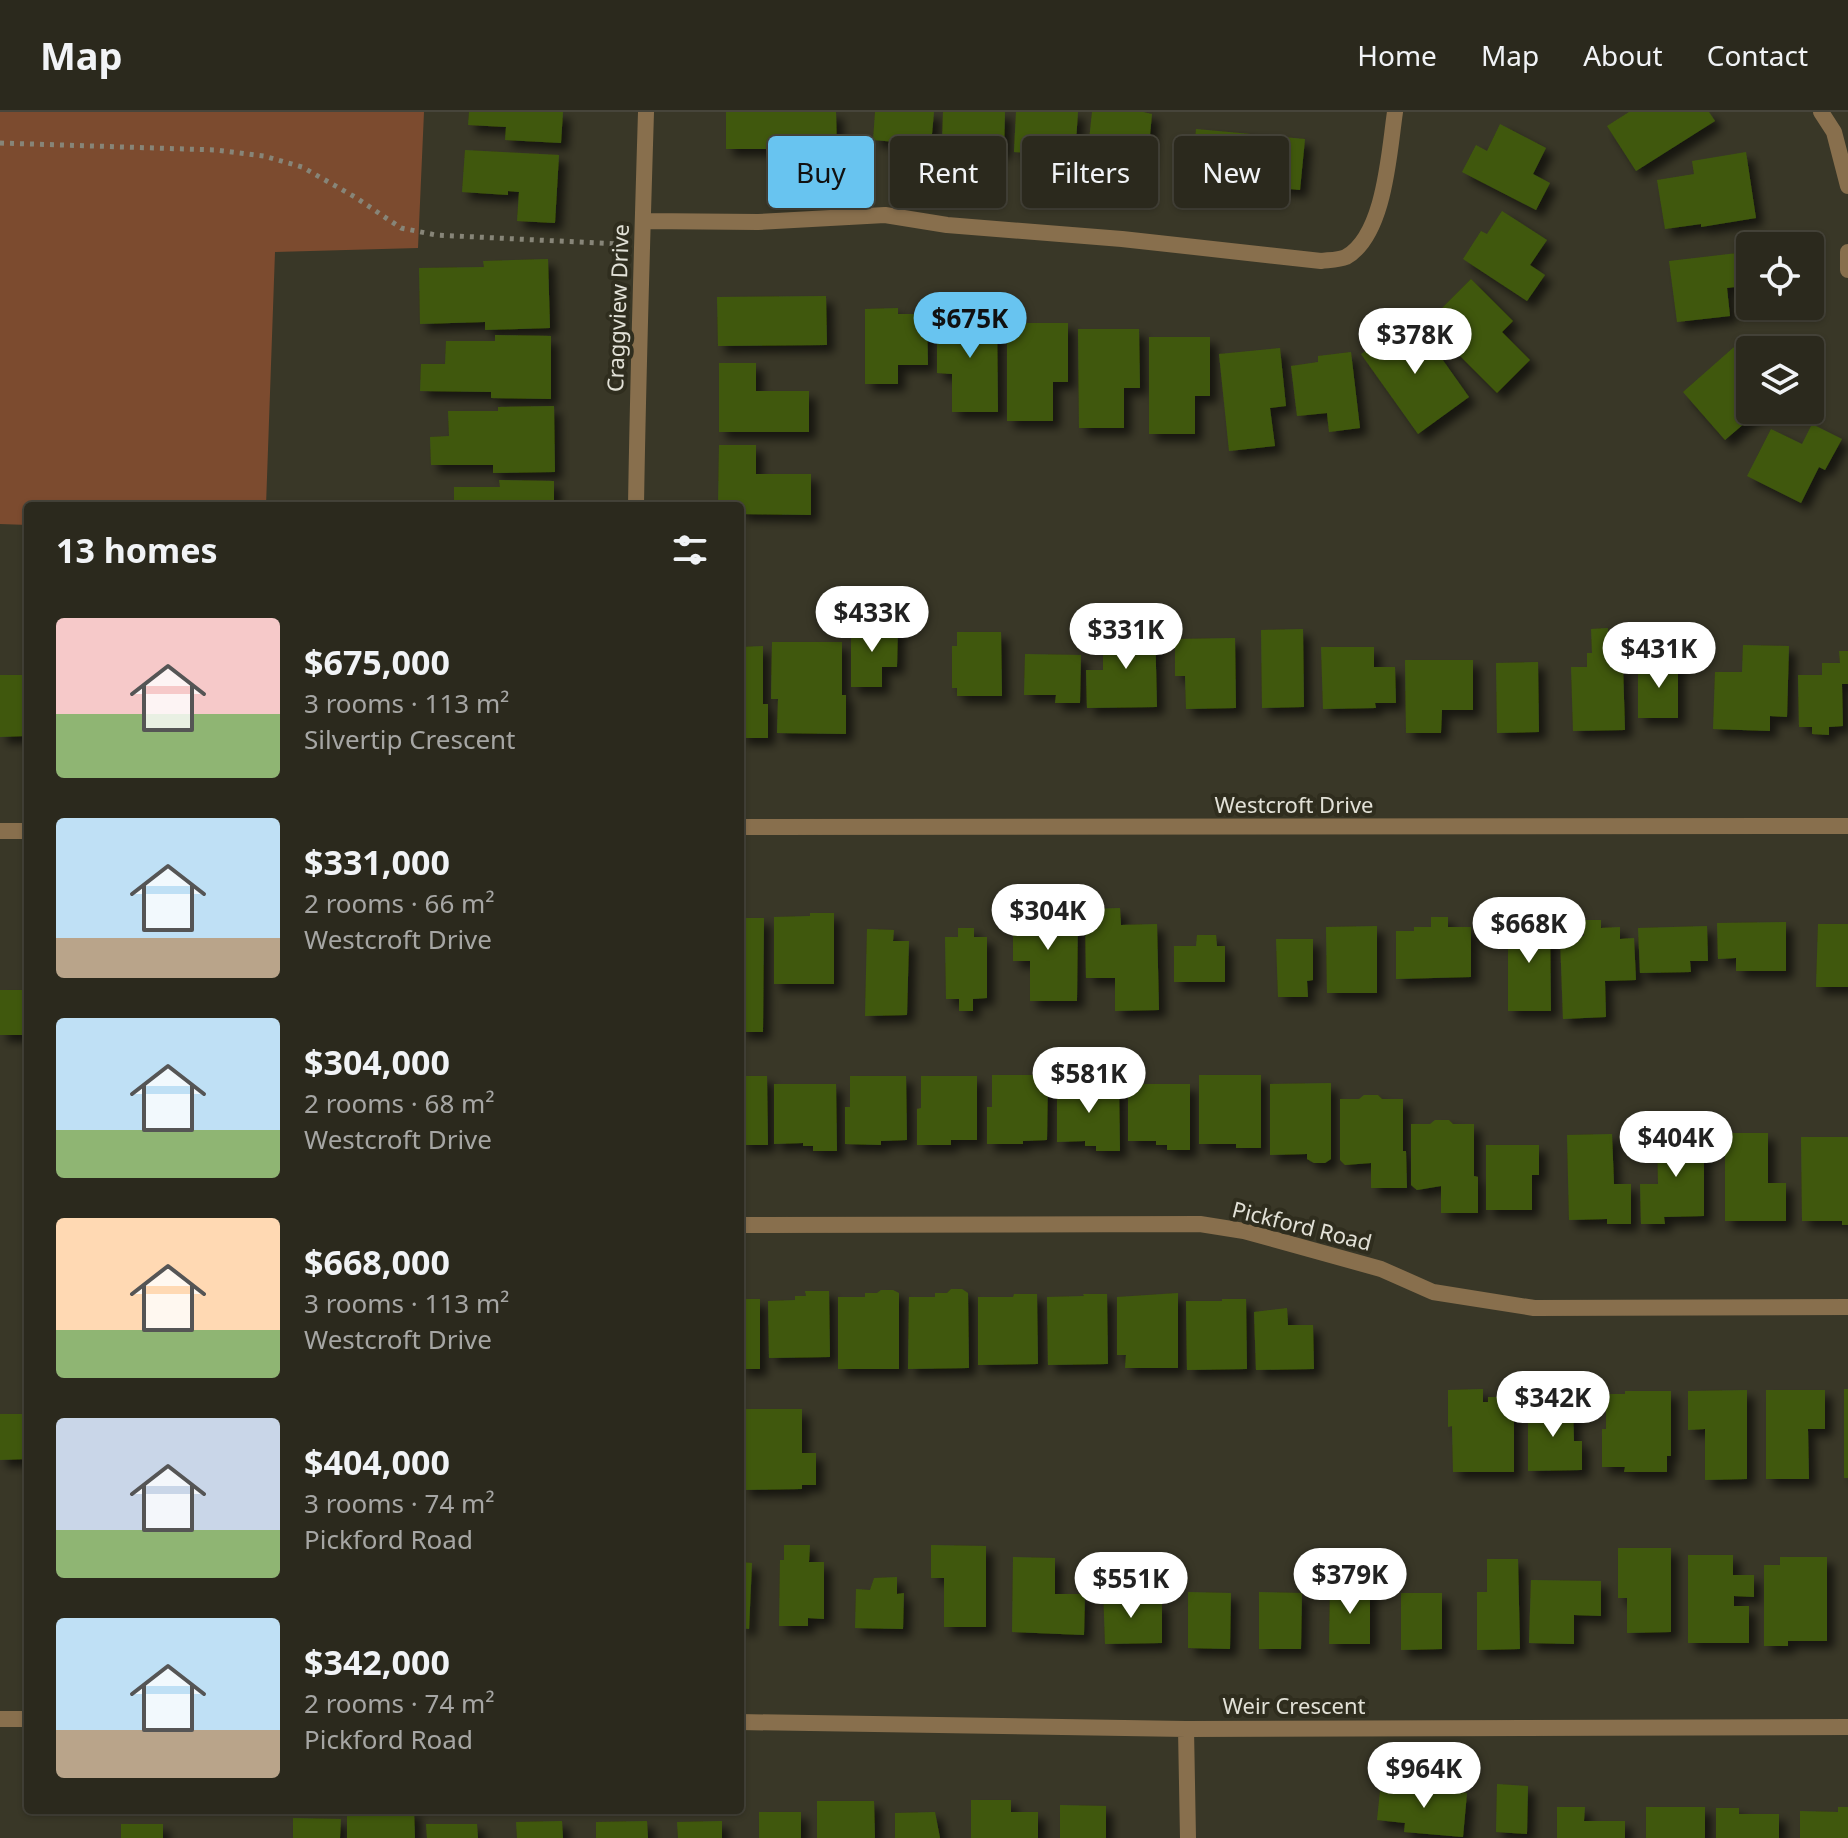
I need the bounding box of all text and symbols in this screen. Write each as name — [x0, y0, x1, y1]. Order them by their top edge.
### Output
text: Map — [40, 29, 123, 81]
text: Home — [1357, 36, 1437, 74]
text: Map — [1481, 36, 1539, 74]
text: About — [1583, 36, 1663, 74]
text: Contact — [1707, 36, 1808, 74]
chip: Buy — [768, 136, 874, 208]
chip: Rent — [890, 136, 1006, 208]
chip: Filters — [1022, 136, 1158, 208]
chip: New — [1174, 136, 1289, 208]
street label: Craggview Drive — [599, 223, 635, 393]
map controls — [1736, 232, 1824, 424]
button: locate — [1736, 232, 1824, 320]
pin: $675K — [914, 292, 1026, 360]
text: $675K — [932, 300, 1008, 336]
pin: $378K — [1359, 308, 1471, 376]
text: $378K — [1377, 316, 1453, 352]
button: layers — [1736, 336, 1824, 424]
text: 13 homes — [56, 527, 218, 573]
icon: filters — [668, 528, 712, 572]
pin: $433K — [816, 586, 928, 654]
text: $433K — [834, 594, 910, 630]
pin: $331K — [1070, 603, 1182, 671]
text: $331K — [1088, 611, 1164, 647]
pin: $431K — [1603, 622, 1715, 690]
text: $431K — [1621, 630, 1697, 666]
text: $675,000 — [304, 639, 450, 685]
icon: home — [120, 650, 216, 746]
text: 3 rooms · 113 m² — [304, 685, 509, 721]
text: Silvertip Crescent — [304, 721, 516, 757]
street label: Westcroft Drive — [1214, 789, 1374, 819]
text: $331,000 — [304, 839, 450, 885]
icon: home — [120, 850, 216, 946]
pin: $304K — [992, 884, 1104, 952]
text: 2 rooms · 66 m² — [304, 885, 494, 921]
text: $304K — [1010, 892, 1086, 928]
pin: $668K — [1473, 897, 1585, 965]
text: $668K — [1491, 905, 1567, 941]
text: Westcroft Drive — [304, 921, 492, 957]
text: $304,000 — [304, 1039, 450, 1085]
pin: $581K — [1033, 1047, 1145, 1115]
icon: home — [120, 1050, 216, 1146]
text: $581K — [1051, 1055, 1127, 1091]
text: 2 rooms · 68 m² — [304, 1085, 494, 1121]
pin: $404K — [1620, 1111, 1732, 1179]
text: $404K — [1638, 1119, 1714, 1155]
text: Westcroft Drive — [304, 1121, 492, 1157]
street label: Pickford Road — [1229, 1193, 1375, 1257]
text: $668,000 — [304, 1239, 450, 1285]
icon: home — [120, 1250, 216, 1346]
text: 3 rooms · 113 m² — [304, 1285, 509, 1321]
text: Westcroft Drive — [304, 1321, 492, 1357]
pin: $342K — [1497, 1371, 1609, 1439]
text: $342K — [1515, 1379, 1591, 1415]
text: $404,000 — [304, 1439, 450, 1485]
icon: home — [120, 1450, 216, 1546]
text: 3 rooms · 74 m² — [304, 1485, 494, 1521]
text: Pickford Road — [304, 1521, 473, 1557]
pin: $379K — [1294, 1548, 1406, 1616]
pin: $551K — [1075, 1552, 1187, 1620]
text: $379K — [1312, 1556, 1388, 1592]
text: $551K — [1093, 1560, 1169, 1596]
text: $342,000 — [304, 1639, 450, 1685]
icon: home — [120, 1650, 216, 1746]
text: 2 rooms · 74 m² — [304, 1685, 494, 1721]
street label: Weir Crescent — [1223, 1690, 1366, 1720]
text: Pickford Road — [304, 1721, 473, 1757]
pin: $964K — [1368, 1742, 1480, 1810]
text: $964K — [1386, 1750, 1462, 1786]

